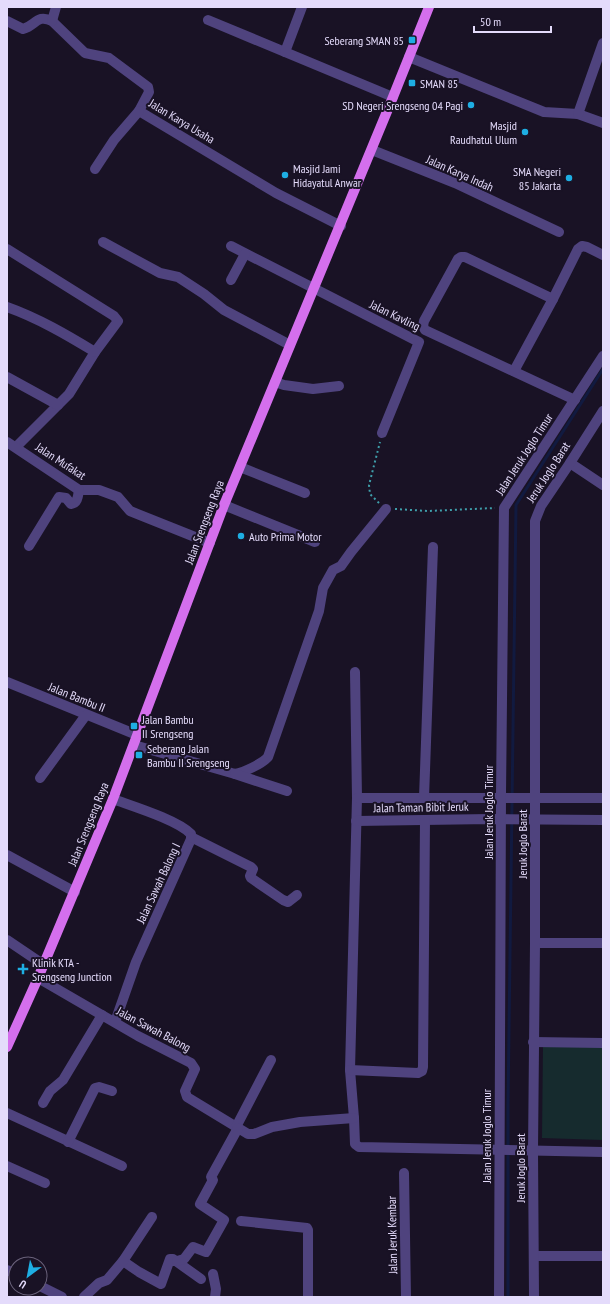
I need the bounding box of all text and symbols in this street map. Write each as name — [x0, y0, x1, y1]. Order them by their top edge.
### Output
scale bar — [474, 8, 551, 34]
text: 50 m — [480, 14, 501, 29]
place label: Seberang SMAN 85 — [324, 33, 404, 48]
marker: Seberang SMAN 85 — [407, 35, 417, 45]
place label: SMAN 85 — [420, 76, 458, 91]
marker: SMAN 85 — [407, 78, 417, 88]
street label: Jalan Karya Usaha — [146, 95, 218, 147]
place label: SD Negeri Srengseng 04 Pagi — [342, 98, 463, 113]
marker: SD Negeri Srengseng 04 Pagi — [466, 100, 476, 110]
place label: Masjid Raudhatul Ulum — [450, 118, 517, 147]
marker: Masjid Raudhatul Ulum — [520, 127, 530, 137]
street label: Jalan Karya Indah — [423, 151, 496, 195]
place label: Masjid Jami Hidayatul Anwar — [293, 161, 362, 190]
place label: SMA Negeri 85 Jakarta — [513, 164, 561, 193]
marker: Masjid Jami Hidayatul Anwar — [280, 170, 290, 180]
marker: SMA Negeri 85 Jakarta — [564, 173, 574, 183]
street label: Jalan Kavling — [367, 296, 423, 334]
street label: Jalan Jeruk Joglo Timur — [492, 410, 556, 498]
street label: Jeruk Joglo Barat — [522, 438, 573, 506]
street label: Jalan Mufakat — [32, 439, 89, 483]
street label: Jalan Srengseng Raya — [181, 478, 227, 567]
place label: Auto Prima Motor — [249, 529, 322, 544]
marker: Auto Prima Motor — [236, 531, 246, 541]
street label: Jalan Bambu II — [45, 678, 108, 715]
place label: Jalan Bambu II Srengseng — [141, 712, 194, 741]
marker: Jalan Bambu II Srengseng — [129, 721, 139, 731]
place label: Seberang Jalan Bambu II Srengseng — [147, 741, 230, 770]
marker: Seberang Jalan Bambu II Srengseng — [134, 750, 144, 760]
street label: Jalan Jeruk Joglo Timur — [481, 764, 496, 860]
street label: Jalan Srengseng Raya — [64, 780, 112, 869]
street label: Jalan Taman Bibit Jeruk — [372, 799, 469, 815]
street label: Jeruk Joglo Barat — [515, 809, 530, 879]
street label: Jalan Sawah Balong I — [132, 840, 183, 926]
place label: Klinik KTA - Srengseng Junction — [32, 955, 112, 984]
marker: Klinik KTA - Srengseng Junction — [17, 963, 29, 975]
street label: Jalan Sawah Balong — [114, 1003, 194, 1055]
street label: Jalan Jeruk Joglo Timur — [479, 1088, 494, 1184]
street label: Jeruk Joglo Barat — [513, 1133, 528, 1203]
street label: Jalan Jeruk Kembar — [384, 1195, 400, 1275]
north arrow — [8, 1256, 48, 1296]
text: U — [16, 1277, 29, 1292]

